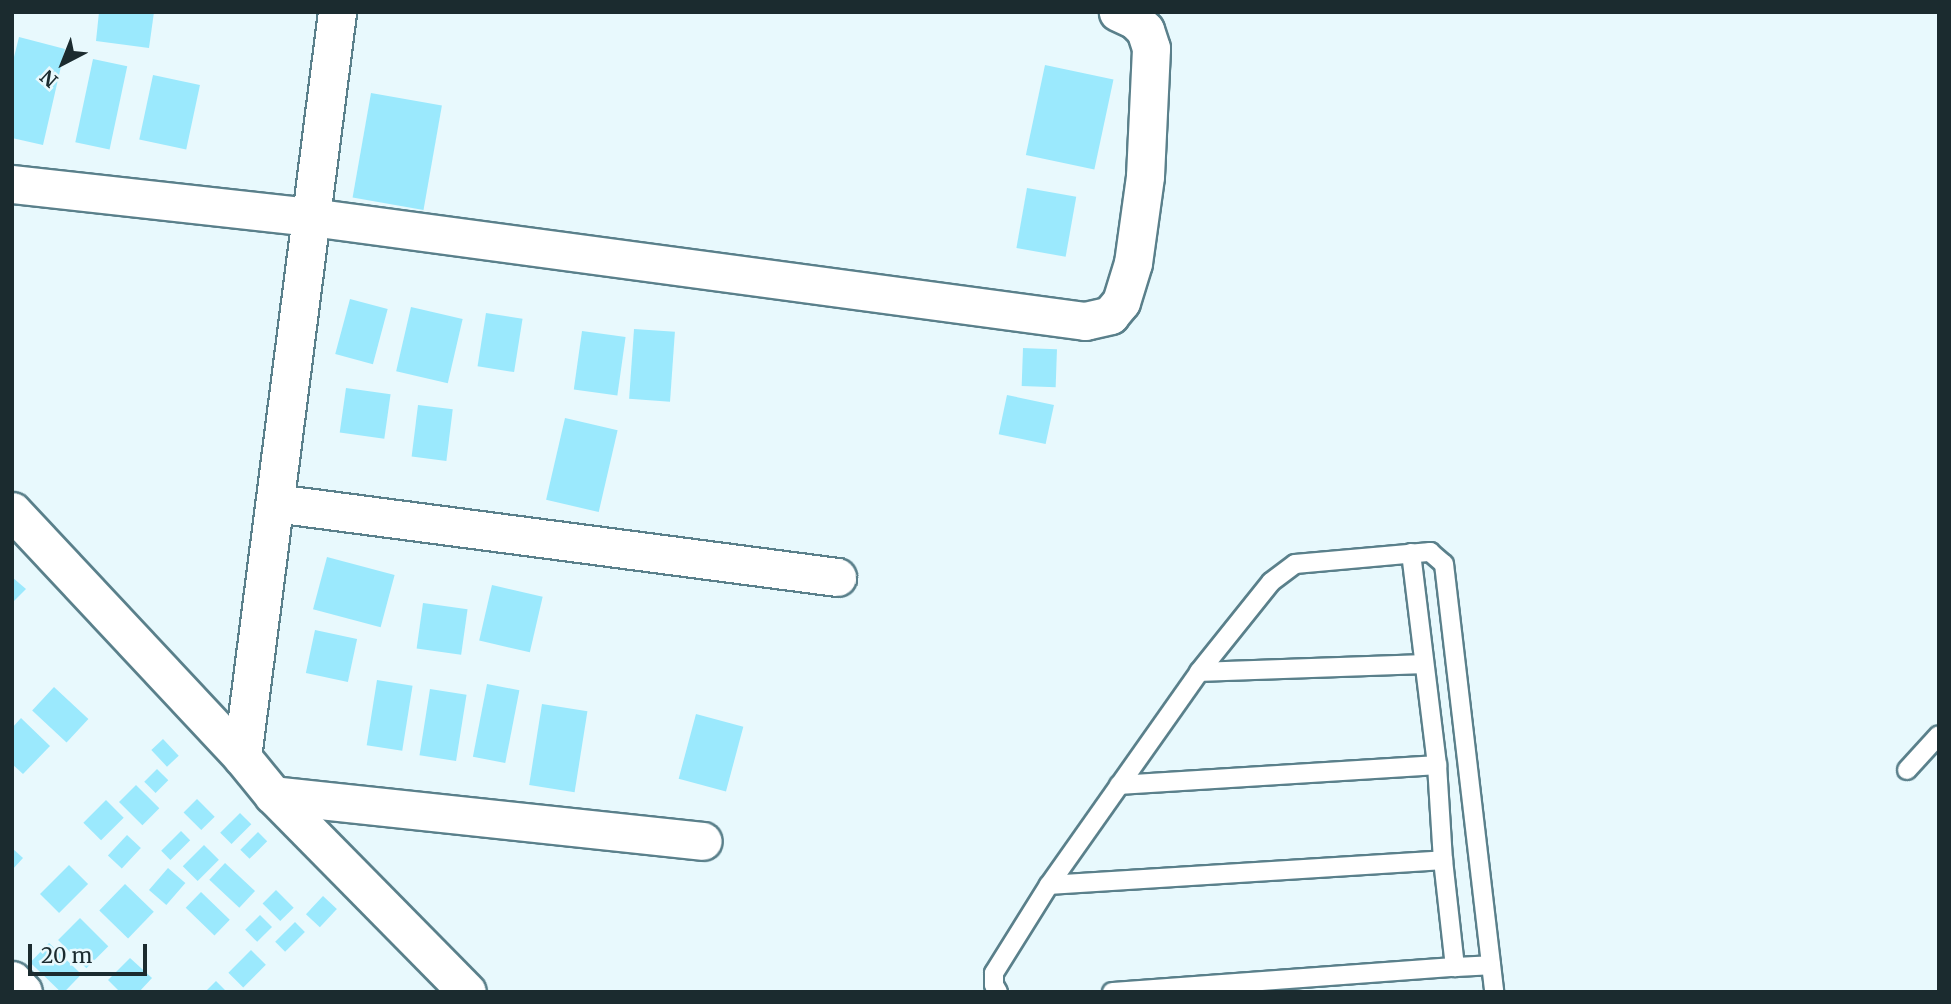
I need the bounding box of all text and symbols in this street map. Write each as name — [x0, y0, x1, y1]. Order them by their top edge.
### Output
north arrow — [28, 28, 98, 98]
text: N — [35, 65, 63, 93]
scale bar — [32, 930, 150, 974]
text: 20 m — [41, 942, 92, 969]

